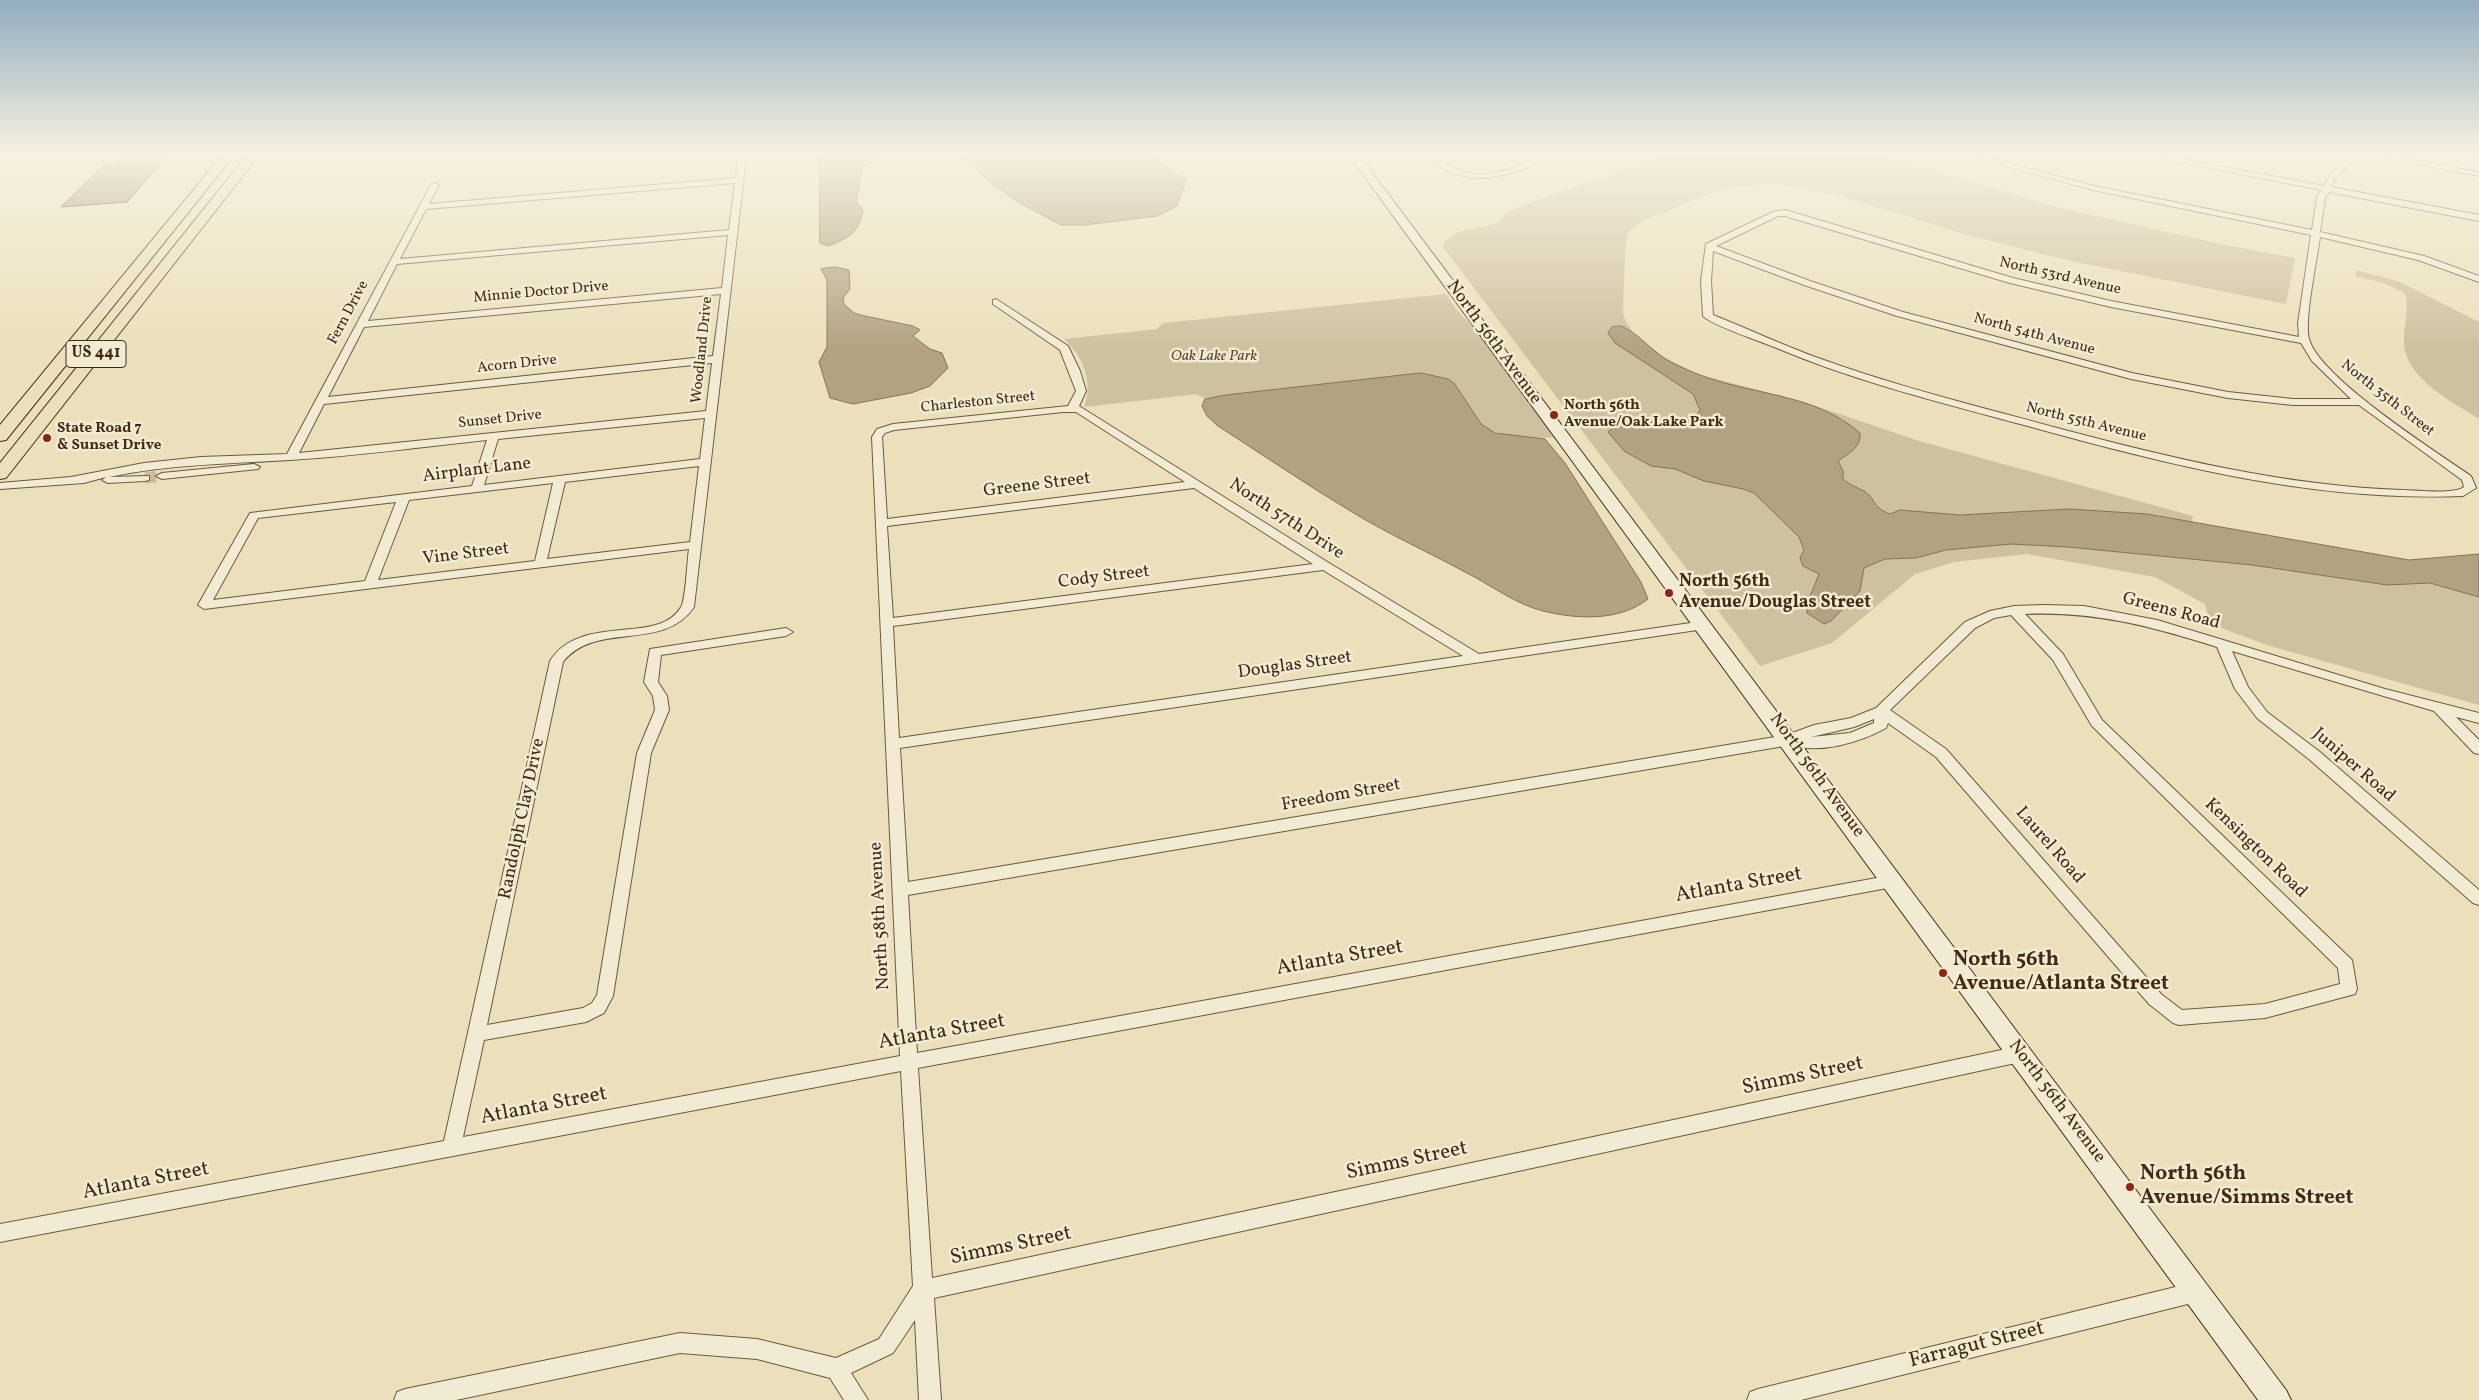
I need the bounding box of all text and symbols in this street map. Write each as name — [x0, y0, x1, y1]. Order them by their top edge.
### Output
street label: North 53rd Avenue — [1997, 254, 2123, 300]
street label: North 56th Avenue — [1441, 277, 1545, 409]
street label: Fern Drive — [325, 278, 373, 348]
street label: Minnie Doctor Drive — [473, 278, 609, 308]
street label: Woodland Drive — [688, 296, 718, 404]
street label: North 54th Avenue — [1971, 310, 2097, 360]
road number: US 441 — [66, 340, 126, 368]
park label: Oak Lake Park — [1171, 348, 1257, 366]
street label: Acorn Drive — [476, 352, 558, 378]
street label: North 35th Street — [2337, 357, 2437, 441]
street label: Charleston Street — [920, 388, 1036, 418]
place label: North 56th Avenue/Oak Lake Park — [1564, 397, 1724, 432]
street label: North 55th Avenue — [2024, 399, 2148, 447]
street label: Sunset Drive — [457, 407, 543, 433]
marker: North 56th Avenue/Oak Lake Park — [1548, 409, 1560, 421]
place label: State Road 7 & Sunset Drive — [57, 420, 161, 455]
marker: State Road 7 & Sunset Drive — [41, 432, 53, 444]
street label: Airplant Lane — [422, 454, 532, 488]
street label: Greene Street — [982, 469, 1092, 503]
street label: North 57th Drive — [1224, 475, 1348, 565]
street label: Vine Street — [422, 539, 510, 571]
street label: Cody Street — [1057, 562, 1151, 594]
place label: North 56th Avenue/Douglas Street — [1679, 572, 1871, 614]
marker: North 56th Avenue/Douglas Street — [1663, 587, 1675, 599]
street label: Greens Road — [2120, 589, 2222, 635]
street label: Douglas Street — [1237, 647, 1353, 685]
street label: North 56th Avenue — [1764, 710, 1868, 842]
street label: Juniper Road — [2307, 724, 2399, 808]
street label: Randolph Clay Drive — [495, 736, 551, 902]
street label: Freedom Street — [1280, 775, 1402, 817]
street label: Kensington Road — [2199, 795, 2311, 903]
street label: Laurel Road — [2010, 803, 2088, 889]
street label: North 58th Avenue — [866, 841, 896, 991]
street label: Atlanta Street — [1674, 862, 1804, 910]
street label: Atlanta Street — [1275, 935, 1405, 983]
place label: North 56th Avenue/Atlanta Street — [1953, 948, 2169, 998]
marker: North 56th Avenue/Atlanta Street — [1937, 967, 1949, 979]
street label: Atlanta Street — [877, 1009, 1007, 1057]
street label: North 56th Avenue — [2003, 1036, 2109, 1168]
street label: Simms Street — [1740, 1052, 1866, 1102]
street label: Atlanta Street — [479, 1082, 609, 1132]
street label: Simms Street — [1344, 1137, 1470, 1187]
street label: Atlanta Street — [81, 1157, 211, 1207]
place label: North 56th Avenue/Simms Street — [2140, 1162, 2353, 1212]
marker: North 56th Avenue/Simms Street — [2124, 1181, 2136, 1193]
street label: Simms Street — [948, 1222, 1074, 1272]
street label: Farragut Street — [1907, 1317, 2047, 1375]

